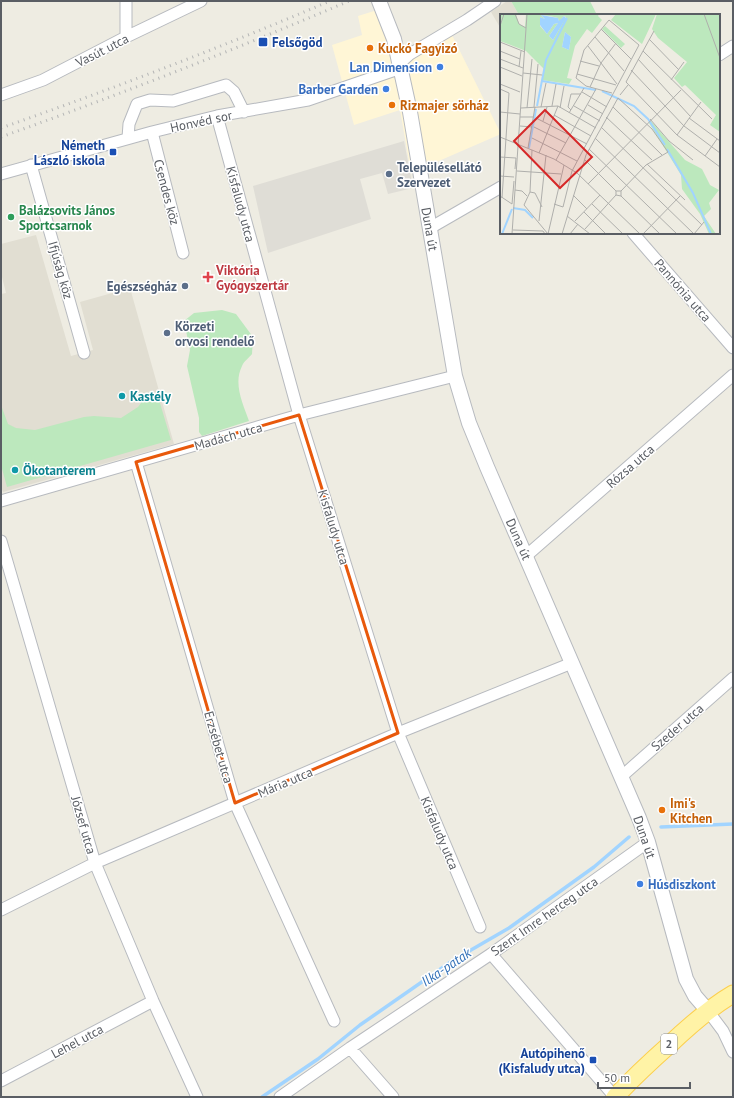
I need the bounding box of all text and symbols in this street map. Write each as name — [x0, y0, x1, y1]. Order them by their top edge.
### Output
inset map — [500, 14, 720, 234]
street label: Vasút utca — [72, 30, 132, 71]
place label: Felsőgöd — [272, 34, 322, 51]
marker: Felsőgöd — [257, 36, 269, 48]
place label: Kuckó Fagyizó — [378, 40, 458, 57]
marker: Kuckó Fagyizó — [365, 43, 375, 53]
place label: Lan Dimension — [349, 59, 432, 76]
marker: Lan Dimension — [435, 62, 445, 72]
place label: Barber Garden — [298, 81, 378, 98]
marker: Barber Garden — [381, 84, 391, 94]
place label: Rizmajer sörház — [400, 97, 489, 114]
marker: Rizmajer sörház — [387, 100, 397, 110]
street label: Honvéd sor — [169, 107, 234, 136]
place label: Németh László iskola — [34, 137, 105, 169]
marker: Németh László iskola — [108, 147, 118, 157]
street label: Csendes köz — [150, 157, 184, 227]
place label: Településellátó Szervezet — [397, 159, 482, 191]
street label: Kisfaludy utca — [222, 164, 259, 244]
marker: Településellátó Szervezet — [384, 169, 394, 179]
place label: Balázsovits János Sportcsarnok — [19, 202, 116, 234]
street label: Duna út — [417, 206, 442, 253]
marker: Balázsovits János Sportcsarnok — [6, 212, 16, 222]
street label: Ifjúság köz — [44, 239, 77, 301]
street label: Pannónia utca — [650, 255, 715, 326]
place label: Viktória Gyógyszertár — [215, 262, 289, 294]
marker: Viktória Gyógyszertár — [203, 272, 213, 282]
place label: Egészségház — [107, 278, 177, 295]
marker: Egészségház — [180, 281, 190, 291]
place label: Körzeti orvosi rendelő — [175, 318, 255, 350]
marker: Körzeti orvosi rendelő — [162, 328, 172, 338]
place label: Kastély — [130, 388, 172, 405]
marker: Kastély — [117, 391, 127, 401]
street label: Madách utca — [192, 419, 264, 454]
street label: Rózsa utca — [603, 441, 658, 492]
place label: Ökotanterem — [23, 462, 96, 479]
marker: Ökotanterem — [10, 465, 20, 475]
street label: Kisfaludy utca — [314, 487, 353, 567]
street label: Duna út — [502, 516, 535, 563]
street label: Szeder utca — [648, 700, 707, 755]
street label: Erzsébet utca — [200, 709, 237, 785]
street label: Mária utca — [255, 763, 315, 802]
street label: József utca — [67, 793, 100, 856]
street label: Kisfaludy utca — [416, 794, 463, 872]
place label: Imi's Kitchen — [670, 795, 712, 827]
marker: Imi's Kitchen — [657, 805, 667, 815]
street label: Duna út — [629, 814, 660, 861]
street label: Szent Imre herceg utca — [487, 873, 601, 960]
place label: Húsdiszkont — [648, 876, 716, 893]
marker: Húsdiszkont — [635, 879, 645, 889]
water label: Ilka-patak — [417, 943, 475, 990]
street label: Lehel utca — [48, 1021, 106, 1062]
road number: 2 — [661, 1034, 677, 1054]
place label: Autópihenő (Kisfaludy utca) — [498, 1045, 585, 1077]
marker: Autópihenő (Kisfaludy utca) — [588, 1055, 598, 1065]
scale bar — [598, 1064, 690, 1090]
text: 50 m — [604, 1070, 630, 1085]

